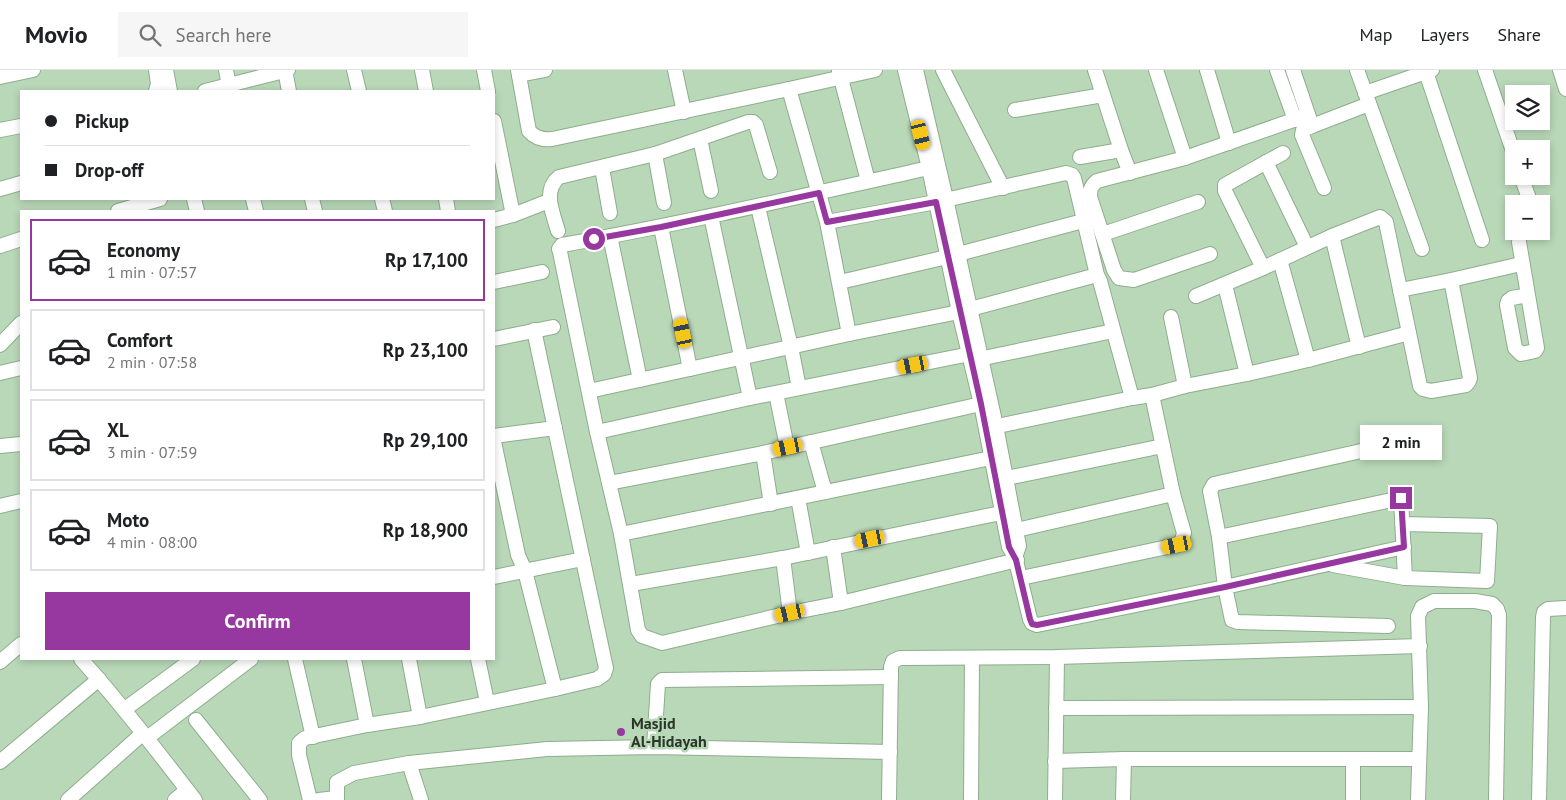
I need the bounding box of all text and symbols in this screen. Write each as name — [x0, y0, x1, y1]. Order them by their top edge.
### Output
search box — [118, 12, 468, 57]
text: Movio — [25, 19, 88, 50]
icon: search — [136, 21, 164, 49]
text: Search here — [176, 23, 271, 47]
text: Map — [1360, 23, 1392, 46]
text: Layers — [1420, 23, 1469, 46]
text: Share — [1497, 23, 1541, 46]
map controls — [1505, 85, 1550, 240]
button: layers — [1505, 85, 1550, 130]
text: Pickup — [75, 109, 129, 133]
car — [910, 119, 931, 151]
button: + — [1505, 140, 1550, 185]
text: Drop-off — [75, 158, 143, 182]
button: − — [1505, 195, 1550, 240]
route start — [583, 228, 605, 250]
icon: car — [47, 238, 92, 283]
text: Economy — [107, 238, 180, 262]
text: Rp 17,100 — [385, 248, 468, 272]
text: 1 min · 07:57 — [107, 262, 197, 282]
car — [672, 317, 693, 349]
icon: car — [47, 328, 92, 373]
text: Comfort — [107, 328, 173, 352]
text: Rp 23,100 — [383, 338, 468, 362]
text: 2 min · 07:58 — [107, 352, 197, 372]
car — [896, 355, 929, 375]
icon: car — [47, 418, 92, 463]
text: XL — [107, 418, 129, 442]
callout: 2 min — [1360, 426, 1442, 460]
text: Rp 29,100 — [383, 428, 468, 452]
text: 2 min — [1381, 432, 1421, 452]
car — [771, 437, 804, 457]
text: 3 min · 07:59 — [107, 442, 197, 462]
route end — [1390, 487, 1412, 509]
icon: car — [47, 508, 92, 553]
text: Moto — [107, 508, 149, 532]
text: Rp 18,900 — [383, 518, 468, 542]
car — [853, 529, 886, 549]
text: 4 min · 08:00 — [107, 532, 197, 552]
car — [1160, 535, 1193, 555]
button: Confirm — [45, 592, 470, 650]
car — [773, 602, 806, 624]
place label: Masjid Al-Hidayah — [631, 713, 707, 751]
marker: Masjid Al-Hidayah — [615, 726, 627, 738]

